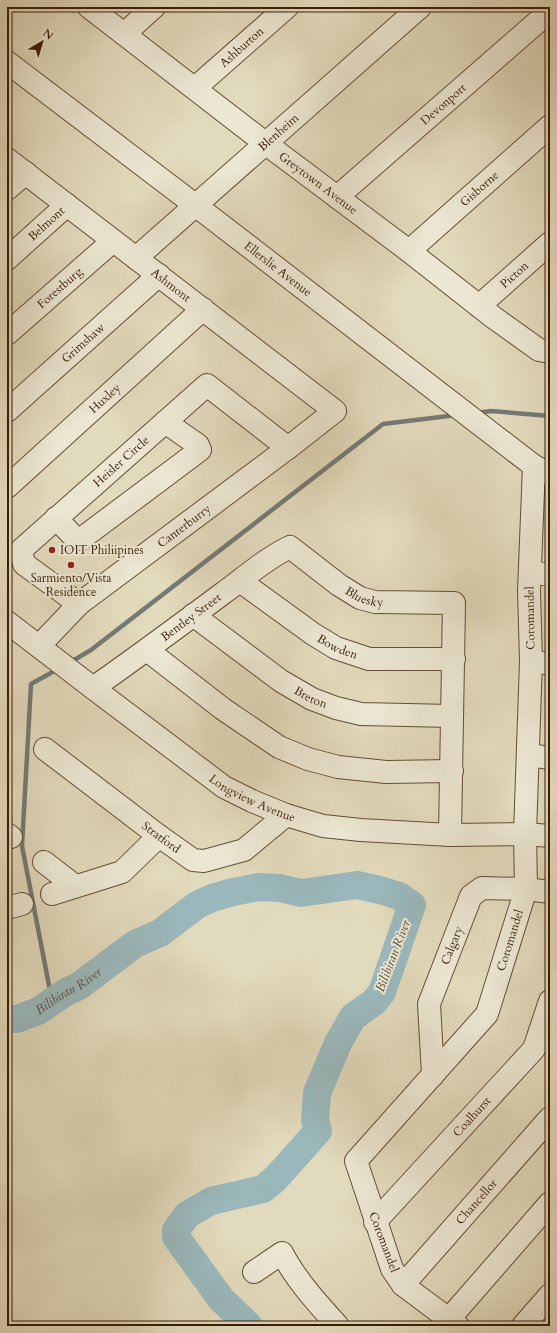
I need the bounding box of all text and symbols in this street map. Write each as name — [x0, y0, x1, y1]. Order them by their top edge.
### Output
north arrow — [22, 22, 62, 62]
street label: Ashburton — [216, 23, 267, 71]
text: N — [39, 26, 57, 44]
street label: Devonport — [417, 80, 470, 129]
street label: Blenheim — [255, 109, 303, 154]
street label: Greytown Avenue — [276, 148, 361, 218]
street label: Gisborne — [457, 167, 502, 210]
street label: Belmont — [25, 203, 68, 244]
street label: Ellerslie Avenue — [241, 238, 315, 300]
street label: Picton — [496, 258, 532, 292]
street label: Forestburg — [34, 263, 86, 312]
street label: Ashmont — [148, 265, 195, 306]
street label: Grimshaw — [58, 319, 108, 367]
street label: Huxley — [85, 379, 124, 417]
street label: Heisler Circle — [90, 432, 152, 490]
street label: Canterburry — [154, 500, 214, 551]
place label: IOIT Philiipines — [60, 542, 144, 558]
marker: IOIT Philiipines — [47, 545, 57, 555]
marker: Sarmiento/Vista Residence — [66, 560, 76, 570]
place label: Sarmiento/Vista Residence — [31, 570, 112, 600]
street label: Bluesky — [342, 583, 384, 610]
street label: Coromandel — [521, 586, 539, 650]
street label: Bentley Street — [158, 589, 225, 645]
street label: Bowden — [314, 630, 360, 663]
street label: Breton — [291, 682, 330, 712]
street label: Longview Avenue — [206, 771, 297, 825]
street label: Stratford — [139, 818, 184, 857]
street label: Coromandel — [493, 907, 527, 973]
water label: Bilibiran River — [371, 917, 415, 995]
street label: Calgary — [437, 923, 467, 967]
water label: Bilibiran River — [32, 963, 106, 1019]
street label: Coalhurst — [449, 1093, 494, 1140]
street label: Chancellor — [452, 1175, 501, 1228]
street label: Coromandel — [365, 1209, 403, 1275]

